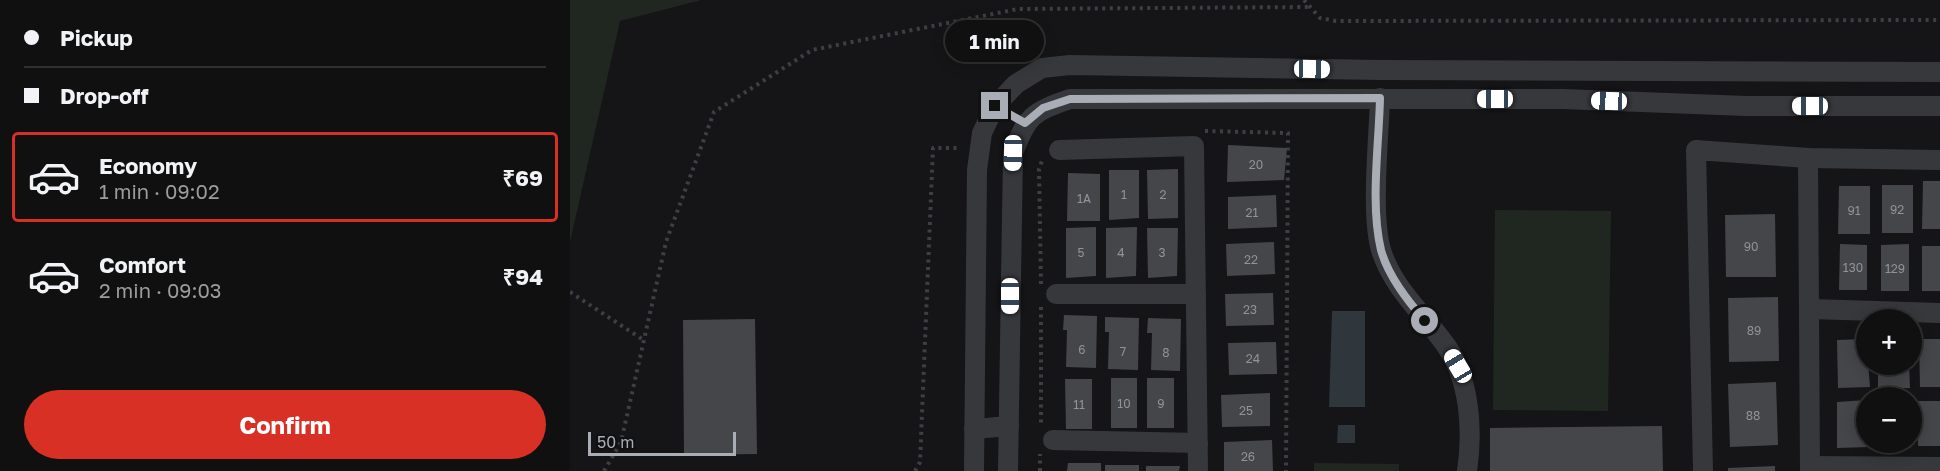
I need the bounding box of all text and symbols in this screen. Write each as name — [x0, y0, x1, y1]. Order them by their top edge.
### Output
callout: 1 min — [946, 19, 1044, 61]
text: Pickup — [60, 24, 133, 51]
text: 1 min — [969, 29, 1020, 53]
car — [1294, 60, 1330, 78]
text: Drop-off — [60, 82, 149, 109]
car — [1477, 90, 1513, 108]
car — [1591, 91, 1627, 111]
route end — [981, 92, 1008, 119]
car — [1792, 97, 1828, 115]
car — [1004, 135, 1022, 171]
icon: car — [27, 150, 81, 204]
text: Economy — [99, 152, 197, 179]
house number: 20 — [1249, 157, 1263, 172]
text: ₹69 — [502, 164, 543, 191]
text: 1 min · 09:02 — [99, 179, 220, 203]
house number: 1 — [1121, 187, 1127, 202]
house number: 2 — [1160, 187, 1167, 202]
house number: 1A — [1077, 191, 1091, 206]
house number: 92 — [1890, 202, 1904, 217]
house number: 91 — [1847, 203, 1861, 218]
house number: 21 — [1246, 205, 1259, 220]
house number: 90 — [1744, 239, 1758, 254]
house number: 5 — [1078, 245, 1085, 260]
house number: 4 — [1117, 245, 1125, 260]
house number: 3 — [1158, 245, 1166, 260]
icon: car — [27, 249, 81, 303]
text: Comfort — [99, 251, 186, 278]
house number: 22 — [1244, 252, 1258, 267]
house number: 130 — [1843, 260, 1863, 275]
house number: 129 — [1885, 261, 1905, 276]
text: ₹94 — [503, 263, 543, 290]
text: 2 min · 09:03 — [99, 278, 222, 302]
car — [1001, 278, 1019, 314]
house number: 23 — [1243, 302, 1257, 317]
route start — [1411, 307, 1438, 334]
map controls — [1856, 309, 1922, 453]
button: + — [1856, 309, 1922, 375]
house number: 89 — [1747, 323, 1761, 338]
house number: 6 — [1078, 342, 1086, 357]
house number: 7 — [1120, 344, 1126, 359]
house number: 8 — [1162, 345, 1170, 360]
car — [1441, 346, 1475, 386]
house number: 24 — [1246, 351, 1260, 366]
button: − — [1856, 387, 1922, 453]
button: Confirm — [24, 390, 546, 459]
house number: 10 — [1117, 396, 1131, 411]
house number: 9 — [1157, 396, 1165, 411]
house number: 11 — [1073, 397, 1085, 412]
house number: 25 — [1239, 403, 1253, 418]
house number: 88 — [1746, 408, 1760, 423]
scale bar — [588, 429, 736, 456]
text: 50 m — [597, 432, 634, 452]
house number: 26 — [1241, 449, 1255, 464]

